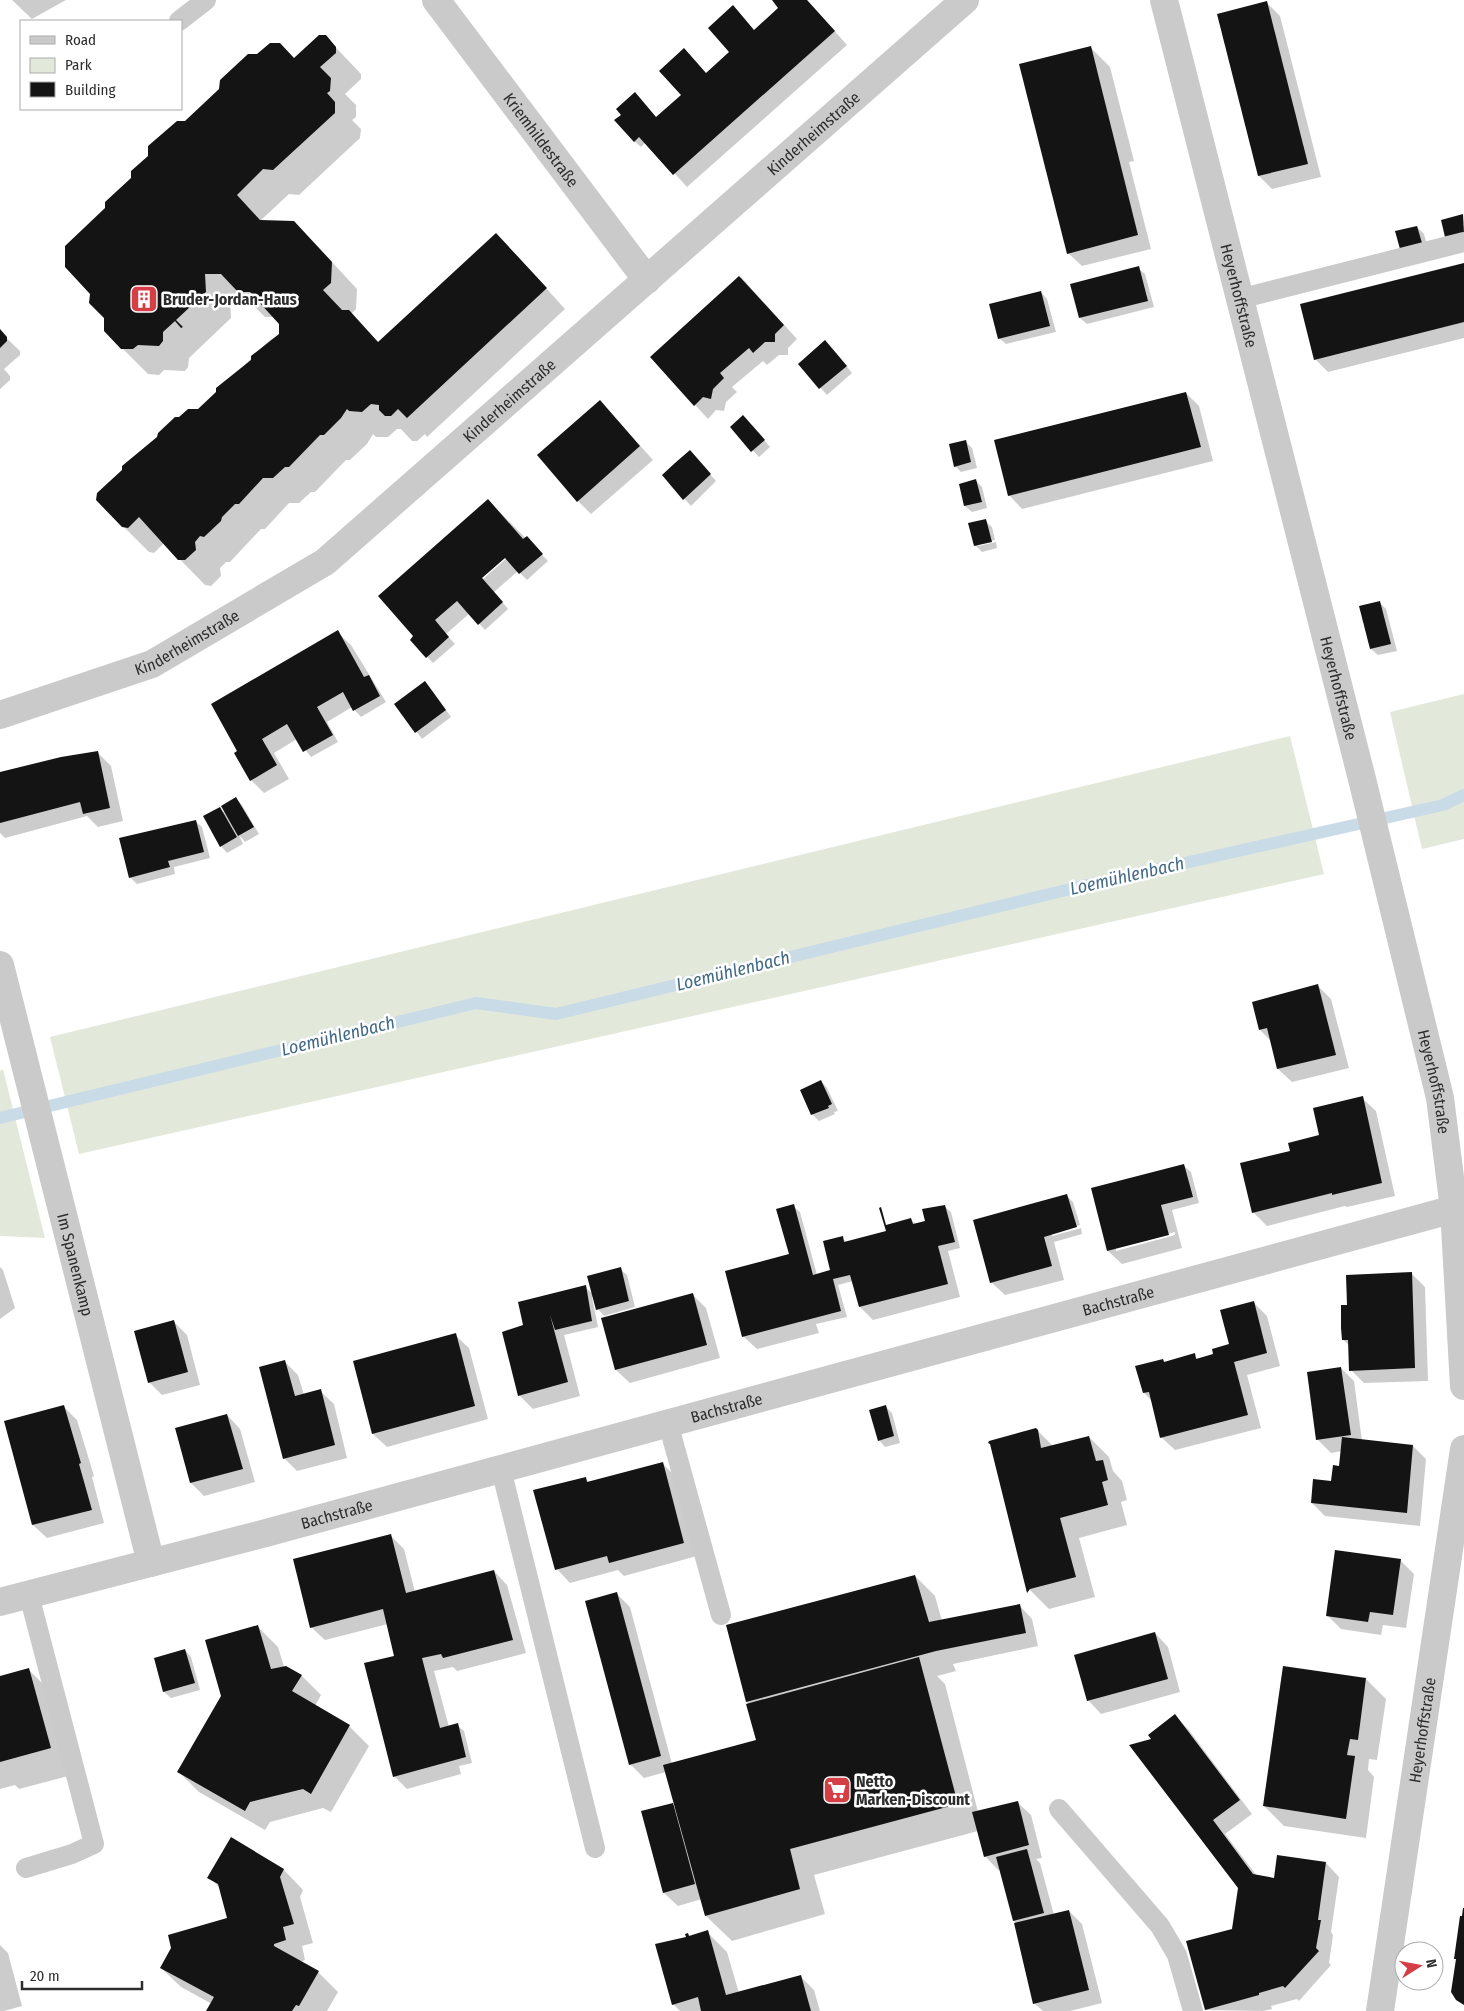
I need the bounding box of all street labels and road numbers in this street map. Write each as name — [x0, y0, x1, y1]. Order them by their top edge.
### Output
street label: Kinderheimstraße — [763, 88, 864, 179]
street label: Kriemhildestraße — [499, 89, 583, 191]
street label: Heyerhoffstraße — [1216, 242, 1261, 350]
street label: Kinderheimstraße — [459, 355, 560, 447]
street label: Kinderheimstraße — [132, 606, 243, 679]
street label: Heyerhoffstraße — [1316, 634, 1361, 742]
street label: Heyerhoffstraße — [1414, 1028, 1453, 1135]
street label: Im Spanenkamp — [53, 1211, 97, 1318]
street label: Bachstraße — [1080, 1282, 1156, 1320]
street label: Bachstraße — [689, 1389, 765, 1427]
street label: Bachstraße — [299, 1495, 375, 1533]
street label: Heyerhoffstraße — [1405, 1676, 1440, 1784]

